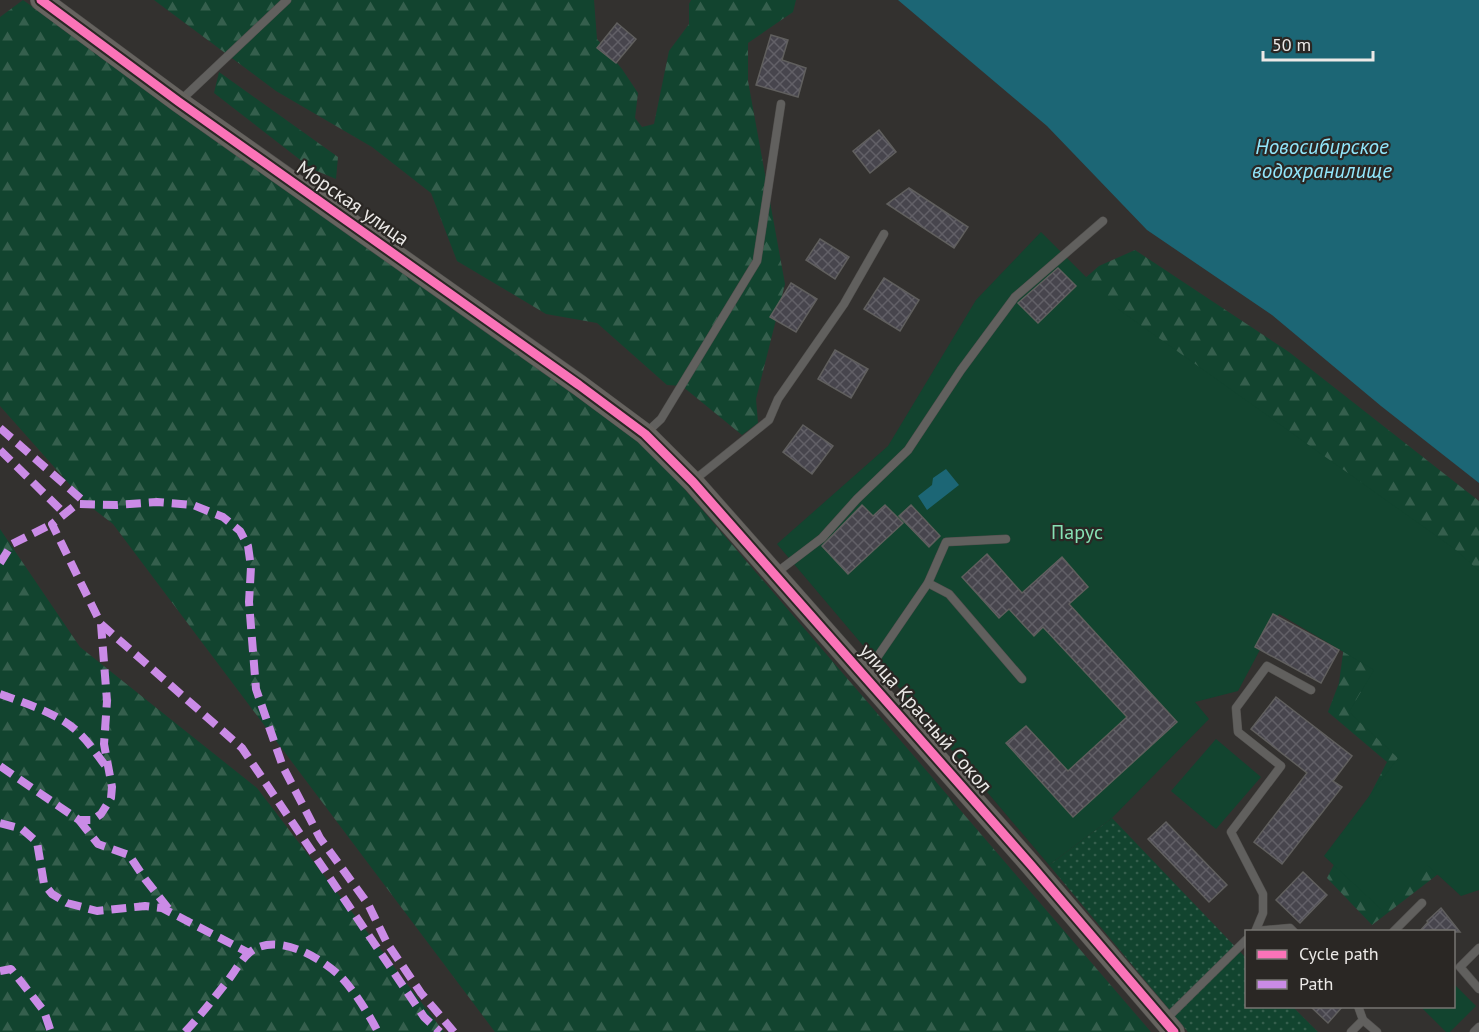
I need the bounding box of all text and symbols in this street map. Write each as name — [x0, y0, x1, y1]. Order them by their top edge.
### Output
scale bar — [1263, 24, 1372, 62]
text: 50 m — [1272, 33, 1311, 56]
water label: Новосибирское водохранилище — [1252, 133, 1392, 184]
street label: Морская улица — [292, 155, 414, 251]
park label: Парус — [1051, 519, 1103, 545]
street label: улица Красный Сокол — [854, 638, 998, 798]
legend — [1245, 930, 1455, 1008]
text: Cycle path — [1299, 942, 1379, 965]
text: Path — [1299, 972, 1333, 995]

